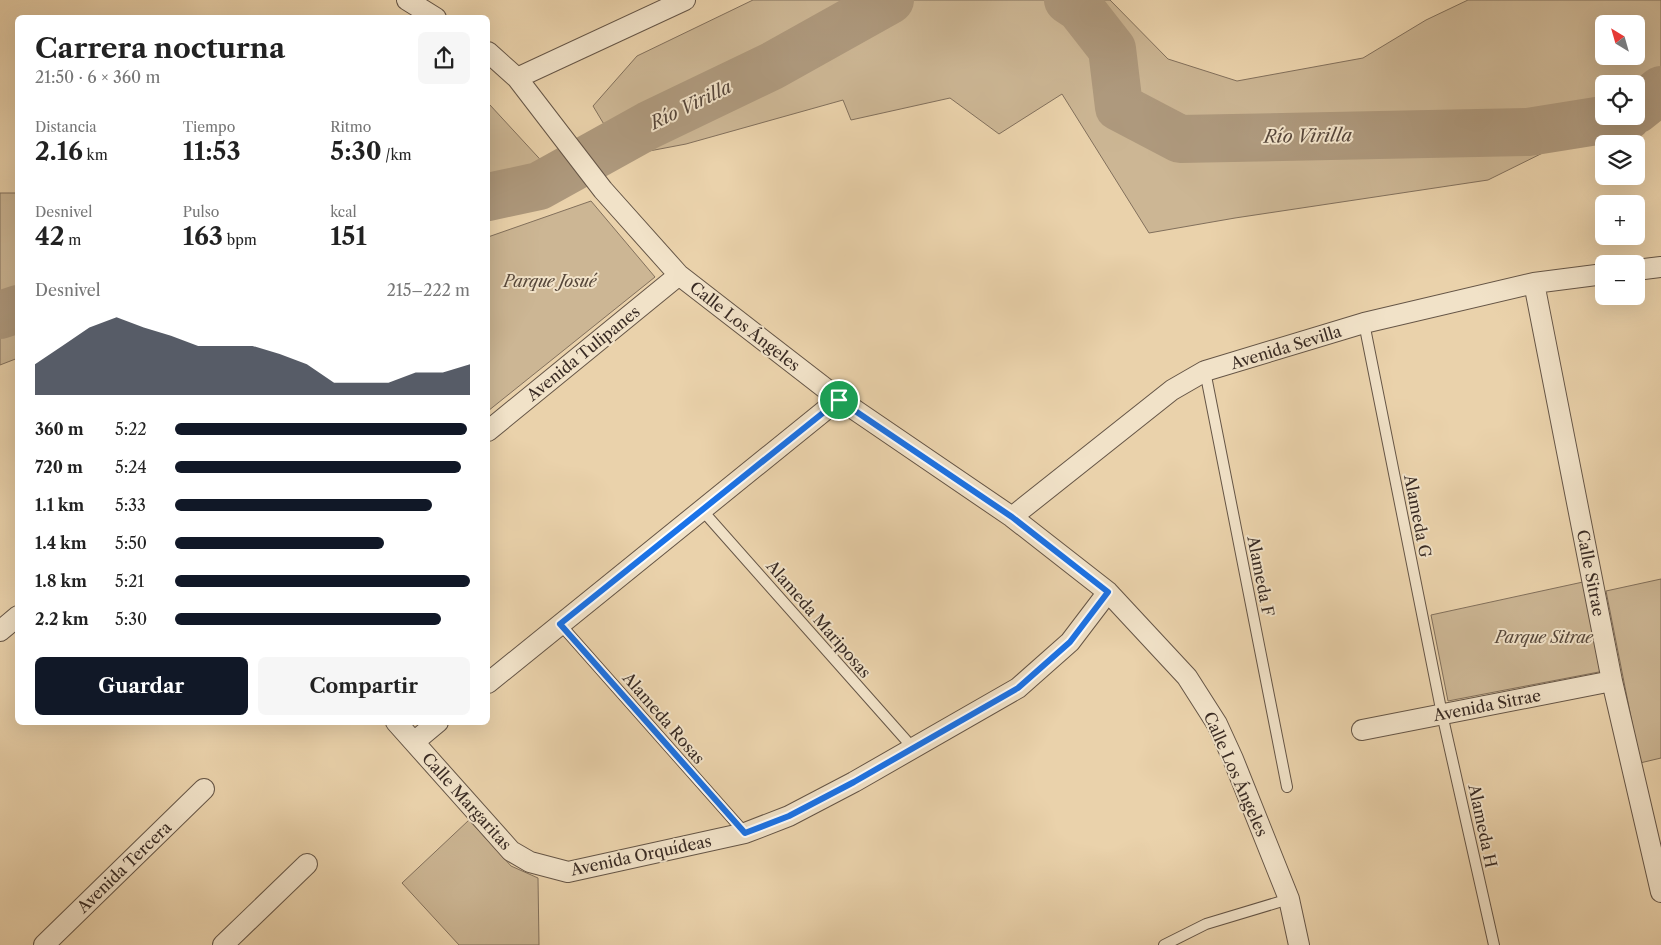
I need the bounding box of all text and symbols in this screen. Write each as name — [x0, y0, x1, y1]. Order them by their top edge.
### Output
north arrow — [1595, 15, 1645, 65]
map controls — [1595, 15, 1645, 305]
text: Carrera nocturna — [35, 31, 285, 65]
button: share — [418, 32, 470, 84]
text: 21:50 · 6 × 360 m — [35, 67, 160, 87]
button: locate — [1595, 75, 1645, 125]
water label: Río Virilla — [645, 76, 736, 135]
text: Distancia — [35, 118, 97, 136]
text: Tiempo — [183, 118, 235, 136]
text: Ritmo — [330, 118, 371, 136]
water label: Río Virilla — [1262, 124, 1353, 148]
button: layers — [1595, 135, 1645, 185]
text: 2.16 — [35, 136, 83, 167]
text: 11:53 — [183, 136, 241, 167]
text: 5:30 — [330, 136, 382, 167]
text: km — [83, 146, 108, 164]
text: /km — [382, 146, 412, 164]
button: + — [1595, 195, 1645, 245]
text: Desnivel — [35, 203, 92, 221]
text: Pulso — [183, 203, 219, 221]
text: kcal — [330, 203, 357, 221]
text: 42 — [35, 221, 65, 252]
text: 163 — [183, 221, 223, 252]
text: 151 — [330, 221, 367, 252]
text: m — [65, 231, 81, 249]
text: bpm — [223, 231, 257, 249]
button: − — [1595, 255, 1645, 305]
park label: Parque Josué — [502, 271, 598, 291]
street label: Calle Los Ángeles — [686, 277, 804, 375]
text: Desnivel — [35, 280, 101, 300]
text: 215–222 m — [387, 280, 470, 300]
street label: Avenida Tulipanes — [522, 301, 644, 405]
street label: Avenida Sevilla — [1227, 320, 1344, 374]
pin — [818, 379, 860, 421]
icon: arrive — [825, 386, 853, 414]
text: 360 m — [35, 419, 84, 439]
text: 5:22 — [115, 419, 147, 439]
text: 720 m — [35, 457, 83, 477]
text: 5:24 — [115, 457, 147, 477]
street label: Alameda G — [1400, 472, 1436, 559]
text: 1.1 km — [35, 495, 84, 515]
text: 5:33 — [115, 495, 146, 515]
street label: Calle Sitrae — [1573, 528, 1609, 618]
text: 1.4 km — [35, 533, 87, 553]
text: 5:50 — [115, 533, 147, 553]
street label: Alameda F — [1243, 533, 1279, 618]
street label: Alameda Mariposas — [762, 555, 876, 682]
text: 1.8 km — [35, 571, 87, 591]
text: 5:21 — [115, 571, 144, 591]
text: 2.2 km — [35, 609, 89, 629]
text: 5:30 — [115, 609, 147, 629]
park label: Parque Sitrae — [1493, 627, 1594, 647]
button: Guardar — [35, 657, 248, 715]
button: Compartir — [258, 657, 470, 715]
street label: Alameda Rosas — [618, 667, 709, 768]
street label: Avenida Sitrae — [1430, 685, 1543, 725]
street label: Calle Los Ángeles — [1200, 709, 1272, 839]
street label: Calle Margaritas — [418, 748, 516, 854]
street label: Alameda H — [1464, 781, 1502, 870]
street label: Avenida Tercera — [72, 817, 176, 918]
street label: Avenida Orquídeas — [568, 830, 713, 880]

